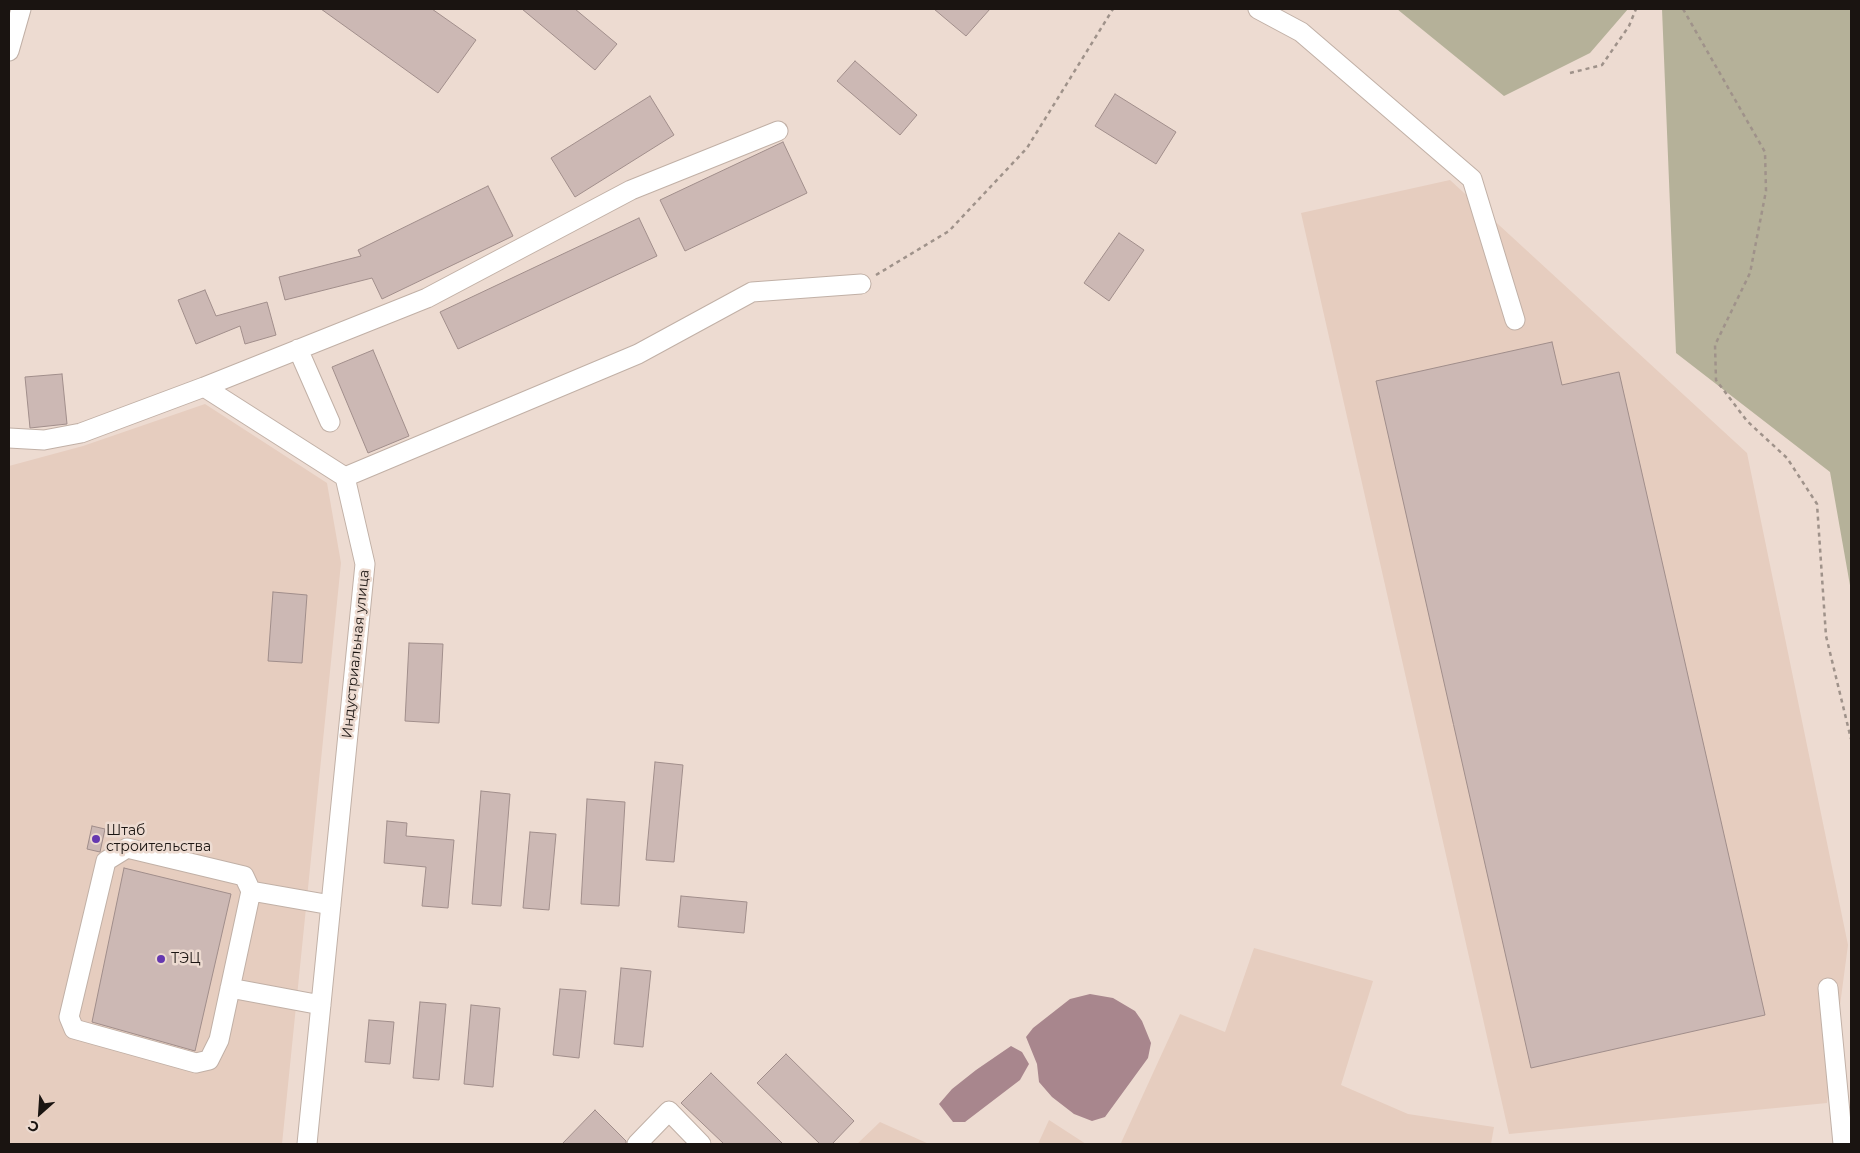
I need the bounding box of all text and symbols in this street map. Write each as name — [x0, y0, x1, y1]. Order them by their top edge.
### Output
street label: Индустриальная улица — [339, 569, 373, 739]
place label: Штаб строительства — [106, 823, 211, 856]
marker: Штаб строительства — [90, 833, 102, 845]
place label: ТЭЦ — [171, 951, 201, 967]
marker: ТЭЦ — [155, 953, 167, 965]
north arrow — [15, 1088, 65, 1138]
text: С — [25, 1116, 42, 1137]

